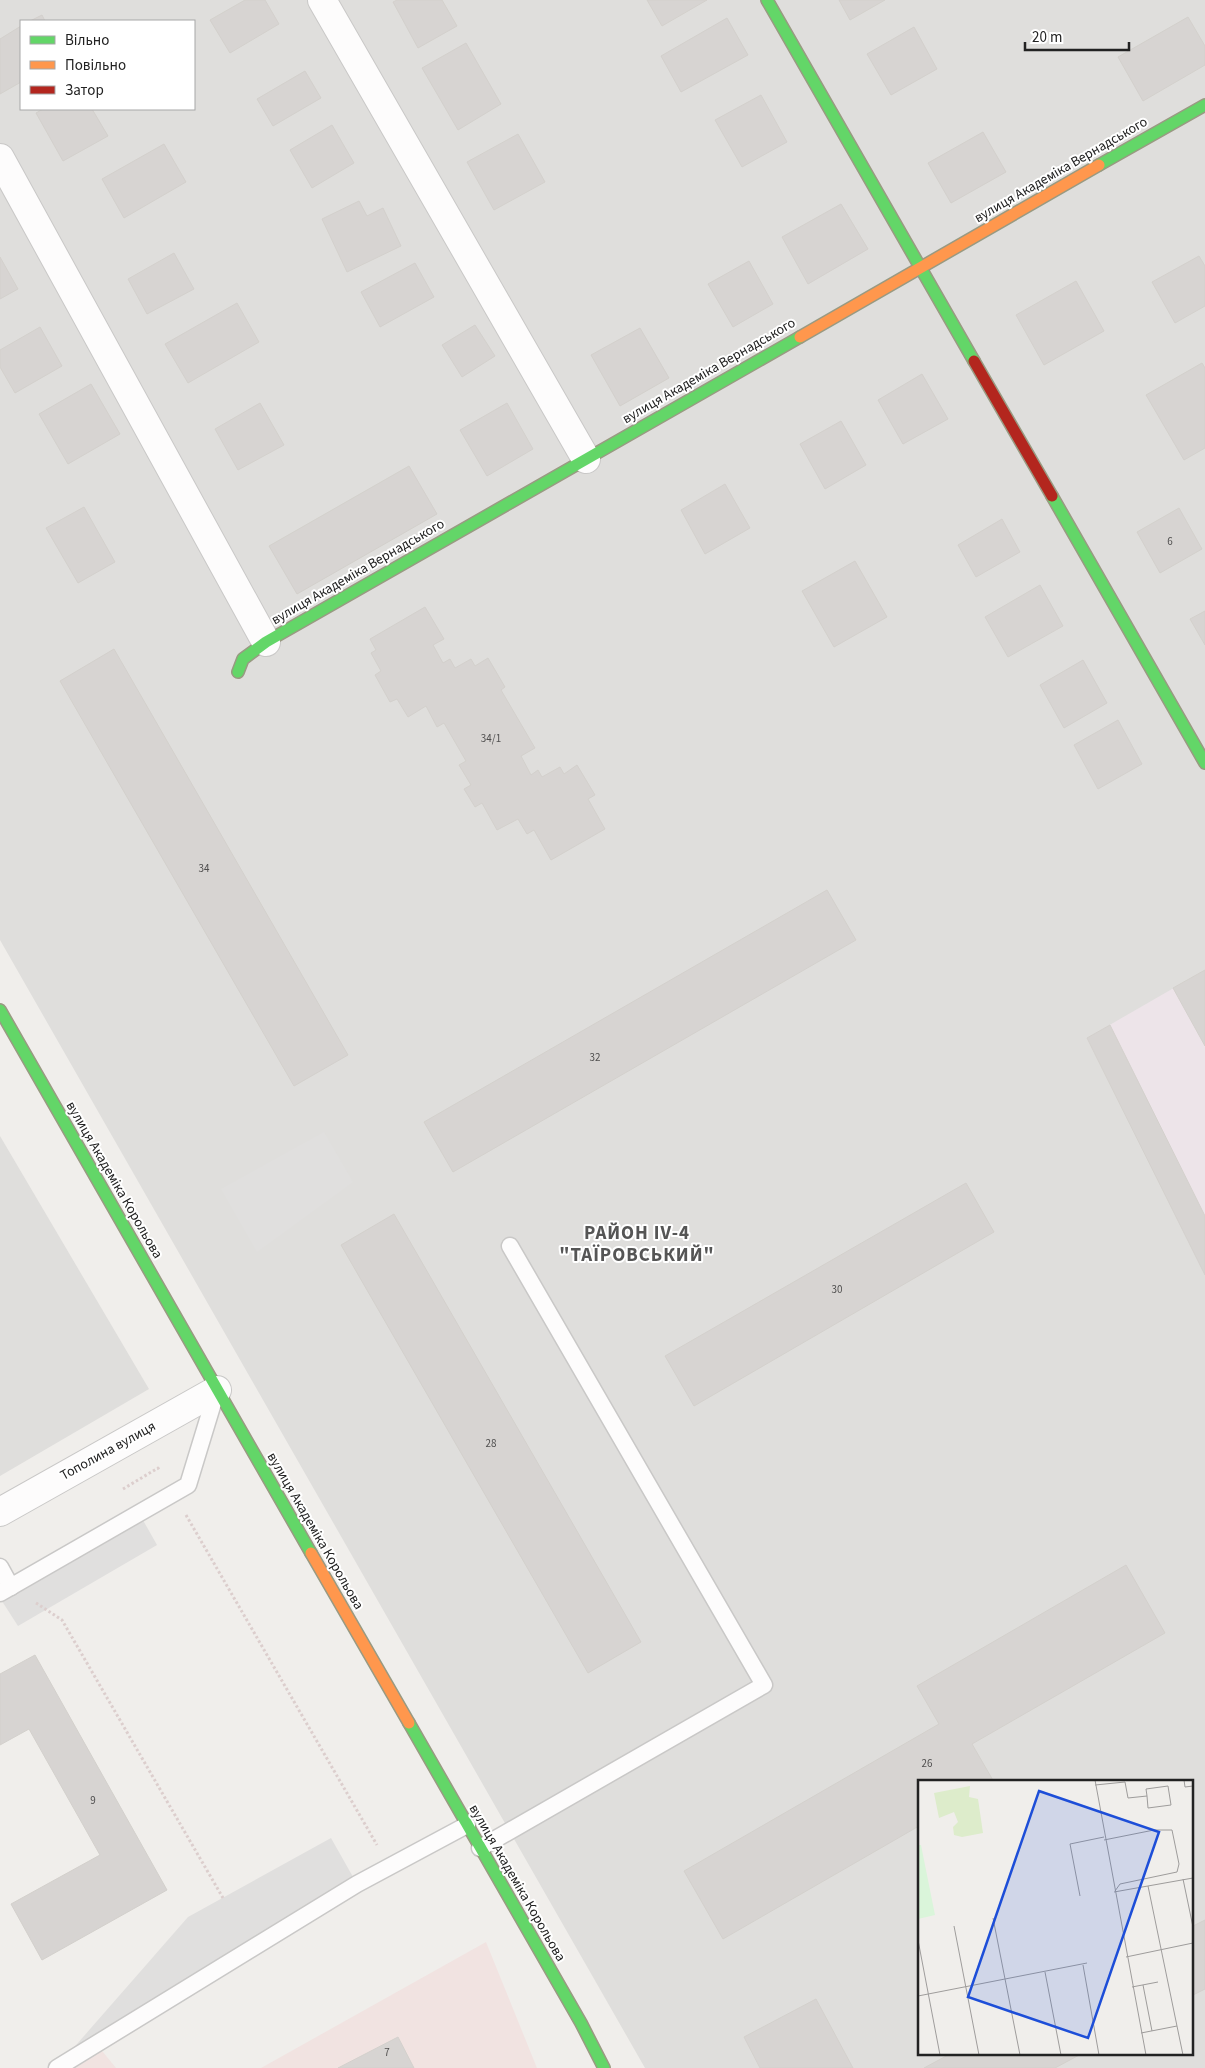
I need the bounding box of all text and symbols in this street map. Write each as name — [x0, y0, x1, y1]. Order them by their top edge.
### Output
legend — [20, 20, 195, 110]
scale bar — [1025, 20, 1129, 52]
text: 20 m — [1032, 27, 1062, 48]
text: Вільно — [65, 30, 109, 51]
text: Повільно — [65, 55, 126, 76]
text: Затор — [65, 80, 104, 101]
street label: вулиця Академіка Вернадського — [971, 112, 1151, 228]
street label: вулиця Академіка Вернадського — [619, 313, 799, 429]
street label: вулиця Академіка Вернадського — [268, 514, 448, 630]
house number: 6 — [1167, 534, 1173, 549]
house number: 34/1 — [481, 731, 501, 746]
house number: 34 — [199, 861, 210, 876]
house number: 32 — [590, 1050, 600, 1065]
street label: вулиця Академіка Корольова — [61, 1098, 167, 1262]
district label: РАЙОН IV-4 "ТАЇРОВСЬКИЙ" — [559, 1220, 715, 1269]
house number: 30 — [832, 1282, 842, 1297]
street label: Тополина вулиця — [57, 1416, 159, 1486]
house number: 28 — [486, 1436, 497, 1451]
street label: вулиця Академіка Корольова — [262, 1449, 368, 1613]
house number: 26 — [922, 1756, 933, 1771]
inset map — [918, 1780, 1192, 2056]
house number: 9 — [90, 1793, 96, 1808]
street label: вулиця Академіка Корольова — [464, 1801, 570, 1965]
house number: 7 — [384, 2045, 390, 2060]

